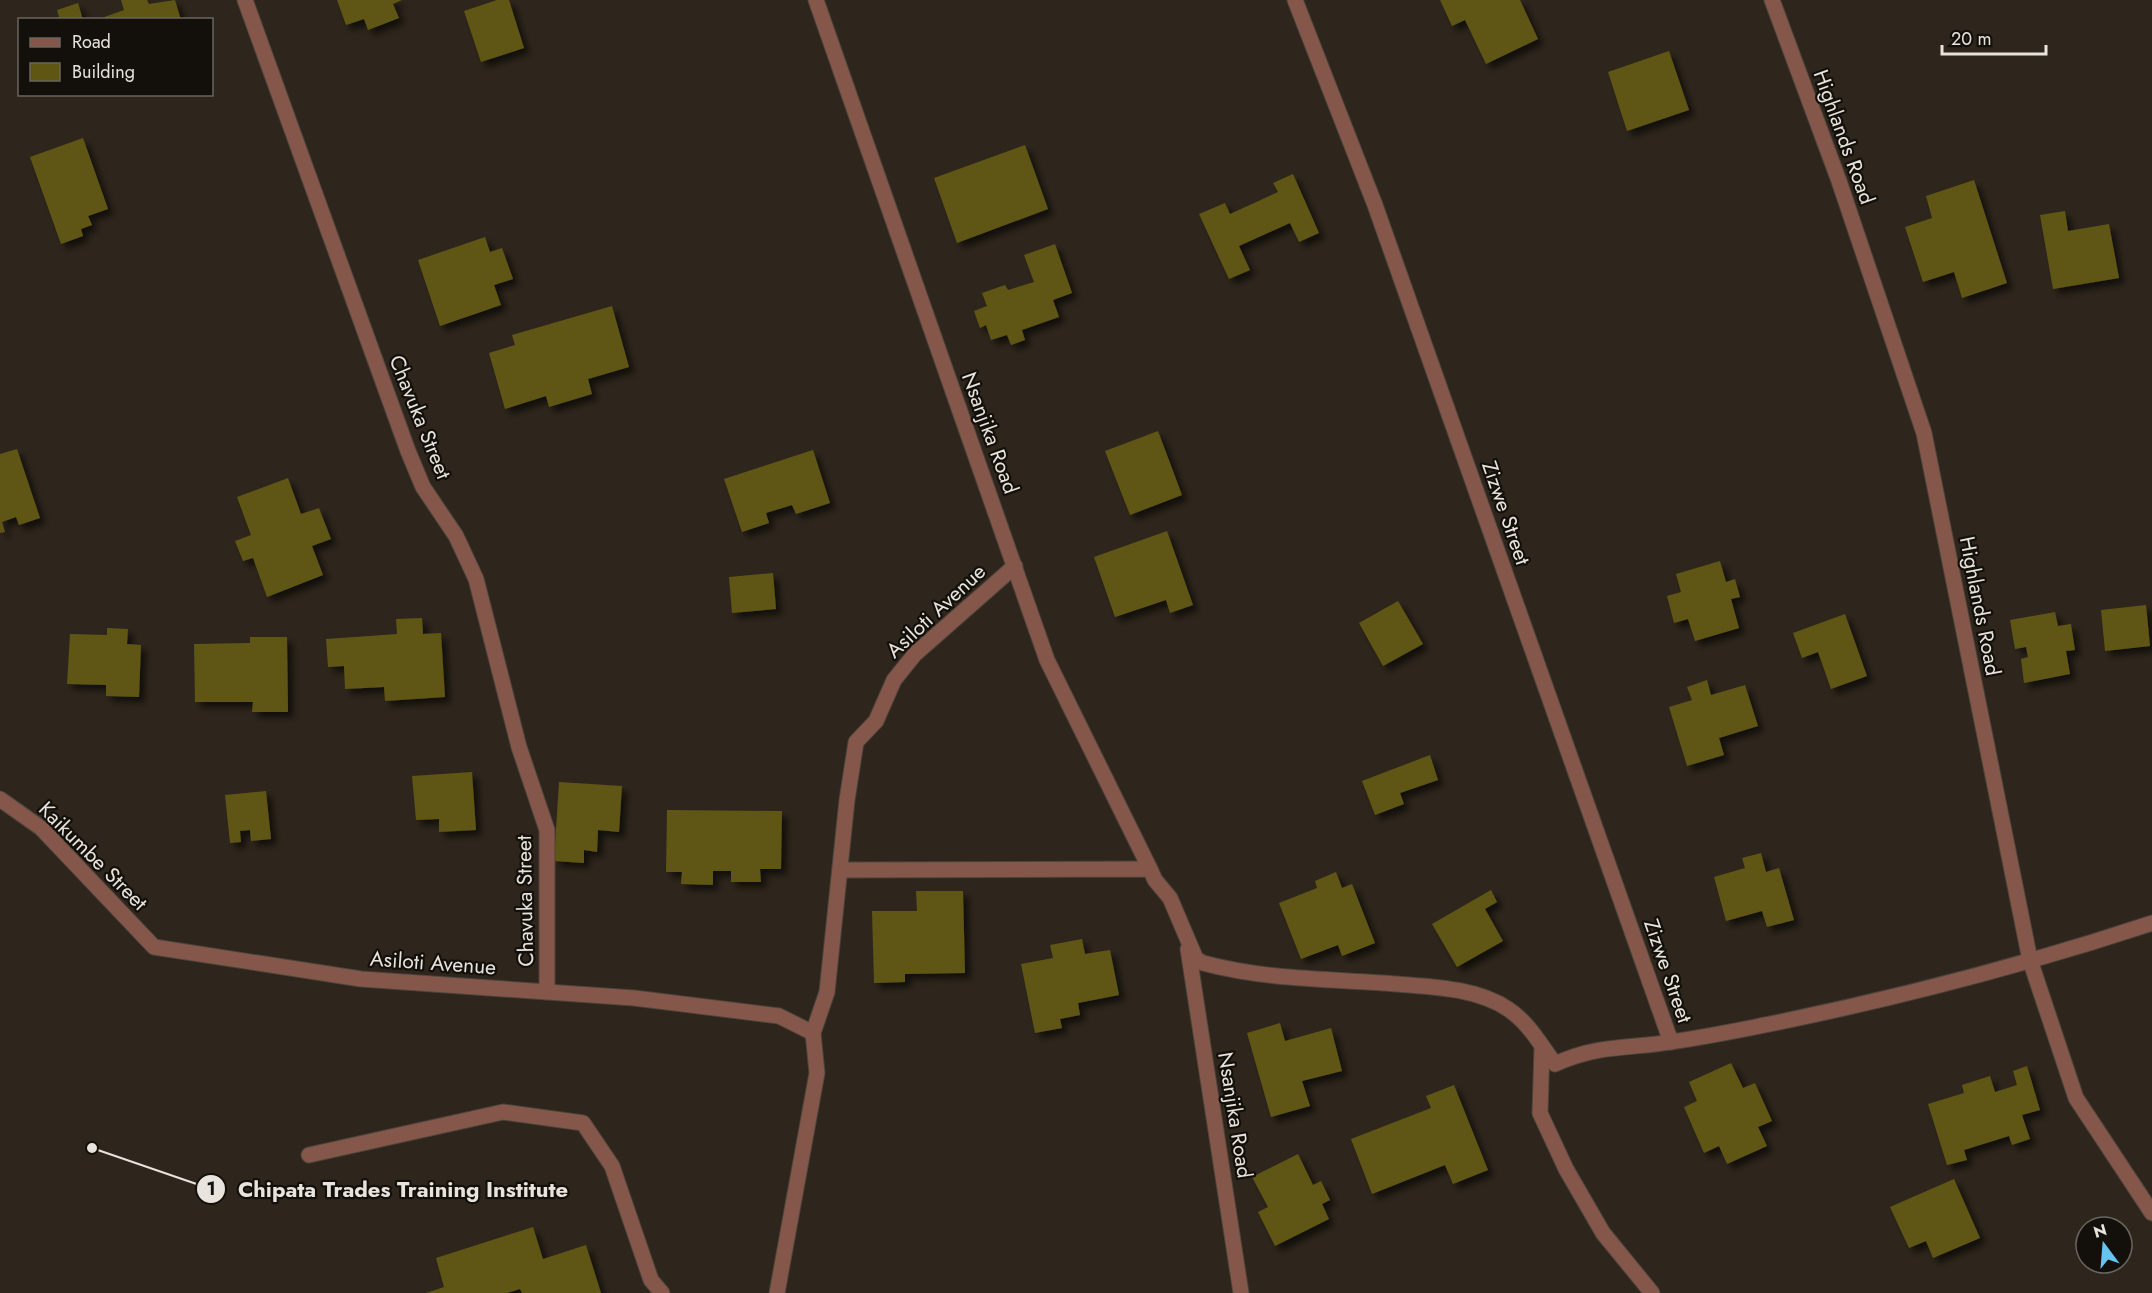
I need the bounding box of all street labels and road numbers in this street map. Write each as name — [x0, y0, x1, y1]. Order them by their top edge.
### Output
street label: Highlands Road — [1806, 65, 1882, 209]
street label: Chavuka Street — [381, 350, 459, 484]
street label: Nsanjika Road — [954, 368, 1026, 498]
street label: Zizwe Street — [1474, 457, 1538, 569]
street label: Highlands Road — [1952, 534, 2008, 678]
street label: Asiloti Avenue — [880, 557, 993, 665]
street label: Kaikumbe Street — [32, 795, 154, 917]
street label: Chavuka Street — [509, 835, 541, 967]
street label: Zizwe Street — [1636, 915, 1700, 1027]
street label: Asiloti Avenue — [369, 944, 497, 982]
street label: Nsanjika Road — [1210, 1050, 1260, 1180]

